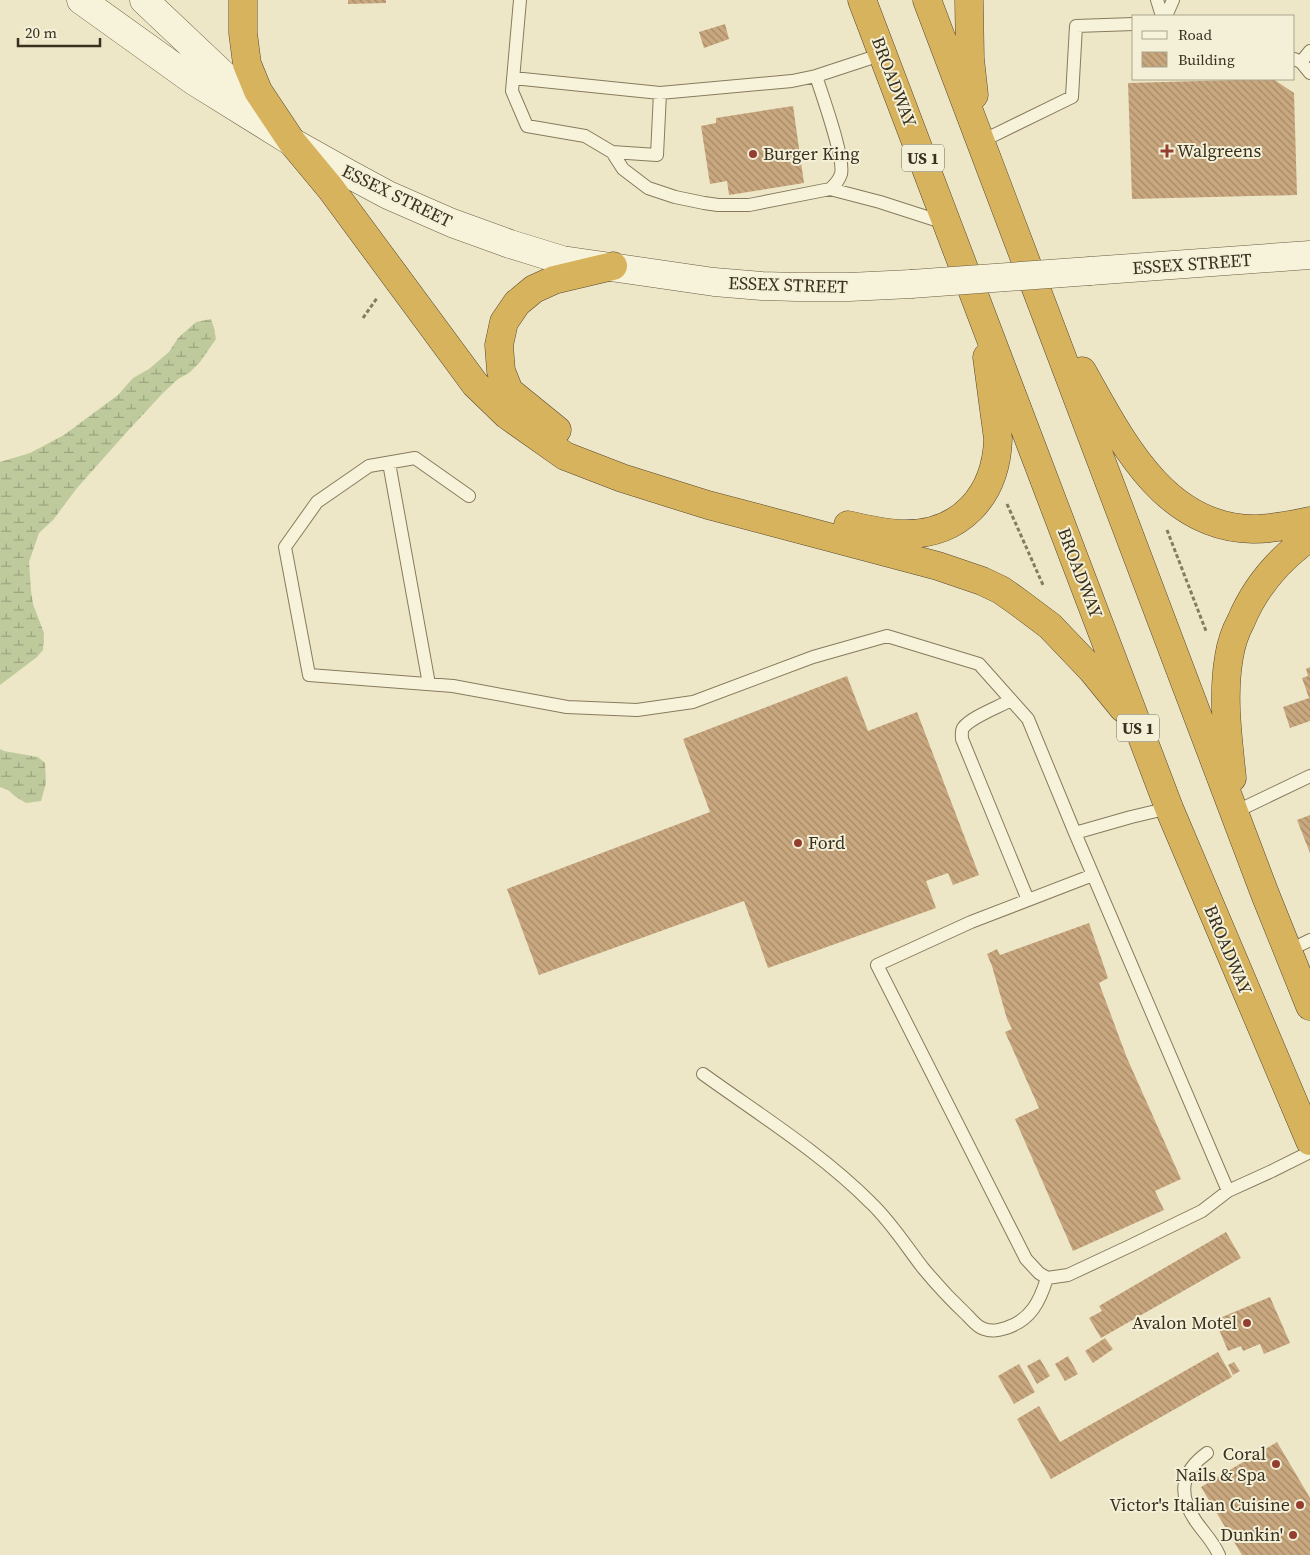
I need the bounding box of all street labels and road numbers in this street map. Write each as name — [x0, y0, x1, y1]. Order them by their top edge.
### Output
street label: BROADWAY — [866, 33, 923, 131]
road number: US 1 — [902, 144, 944, 172]
street label: ESSEX STREET — [338, 158, 457, 233]
street label: ESSEX STREET — [1131, 247, 1253, 280]
street label: ESSEX STREET — [728, 270, 848, 299]
street label: BROADWAY — [1052, 524, 1109, 622]
road number: US 1 — [1117, 714, 1159, 741]
street label: BROADWAY — [1198, 901, 1259, 999]

